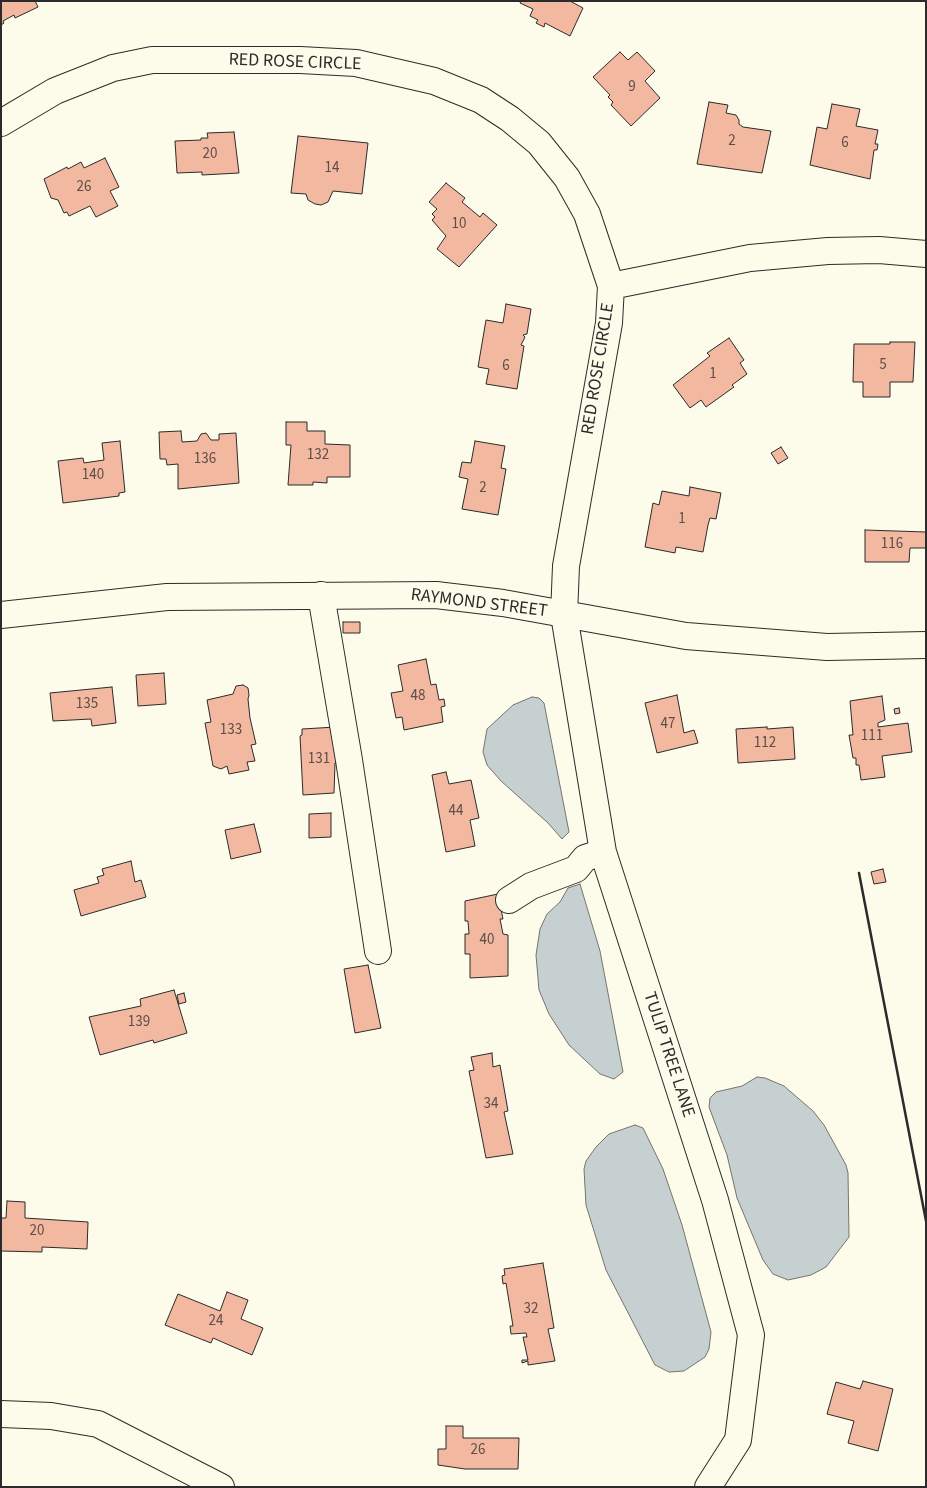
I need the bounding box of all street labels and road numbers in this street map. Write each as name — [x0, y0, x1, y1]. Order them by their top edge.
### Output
street label: RED ROSE CIRCLE — [228, 50, 362, 76]
street label: RED ROSE CIRCLE — [578, 302, 620, 436]
street label: RAYMOND STREET — [410, 585, 548, 623]
street label: TULIP TREE LANE — [638, 990, 698, 1120]

